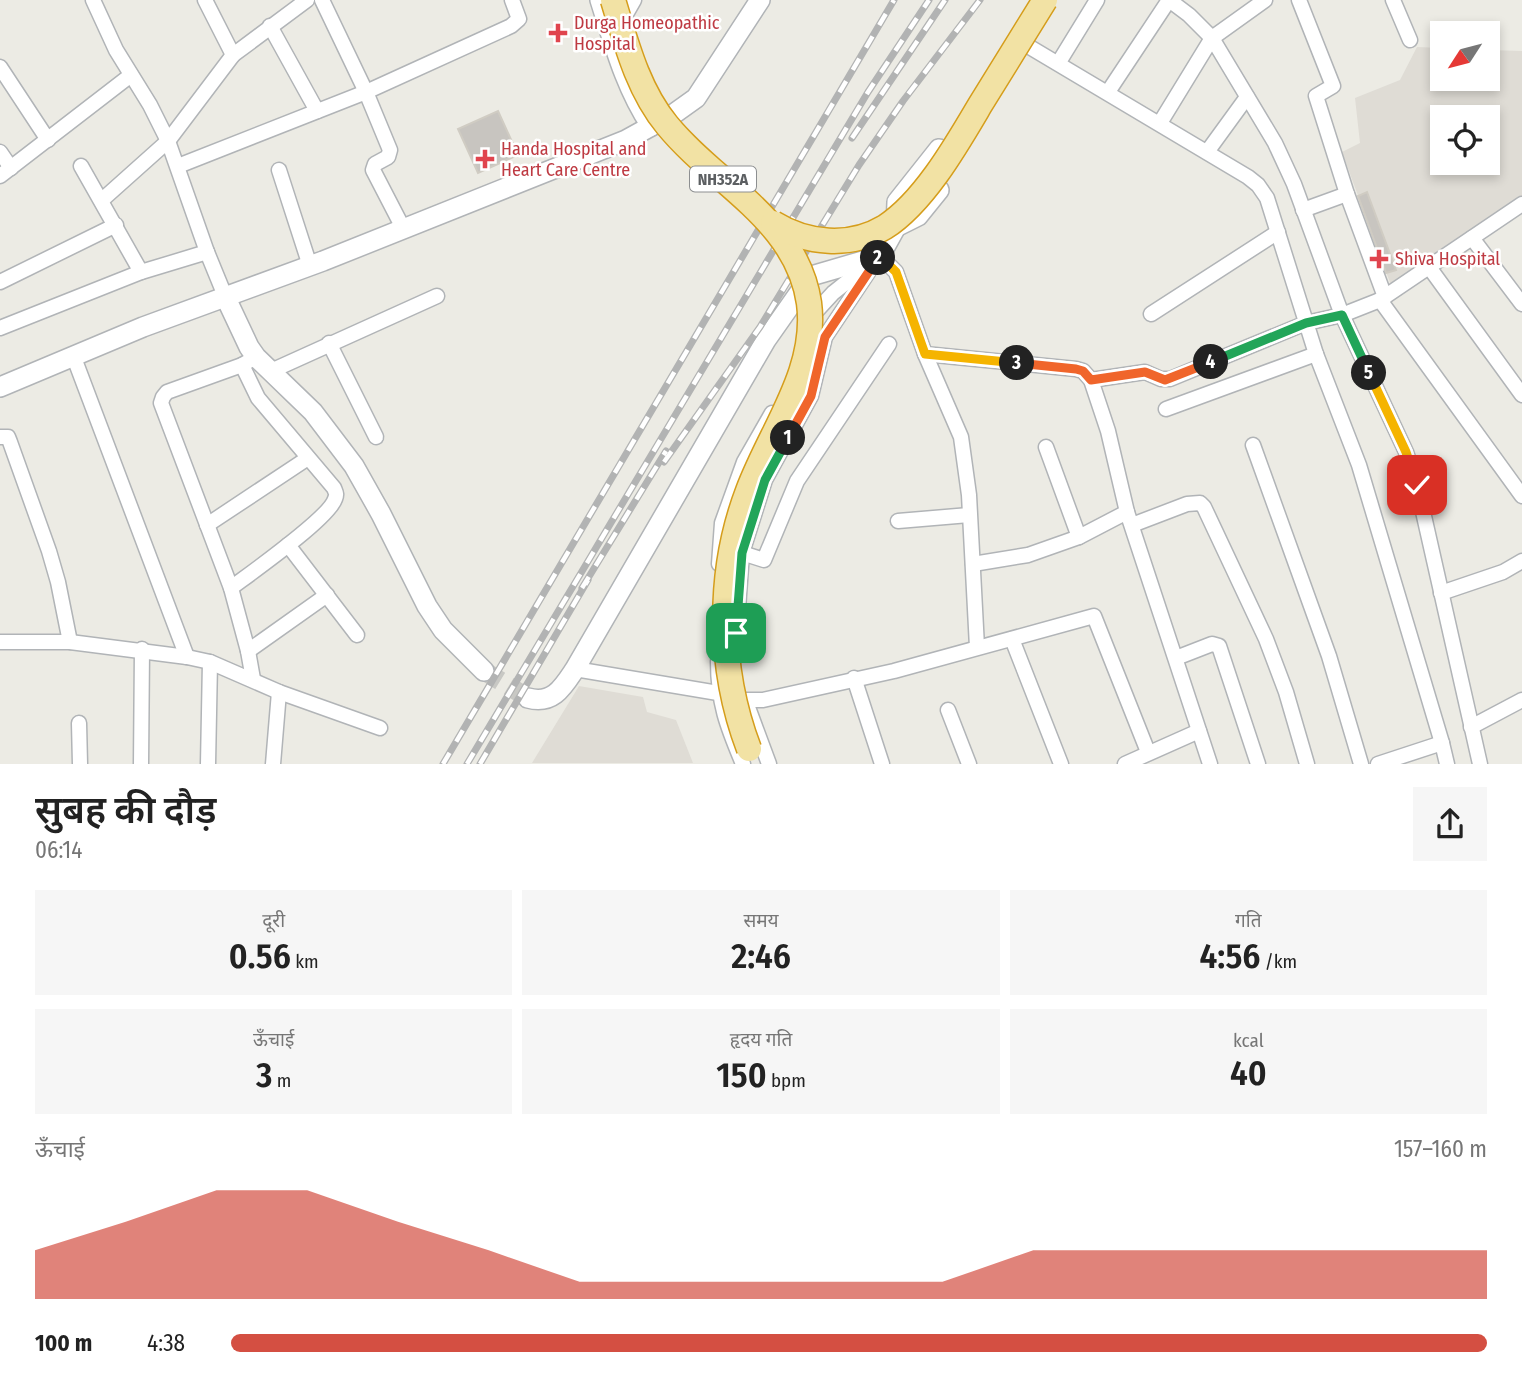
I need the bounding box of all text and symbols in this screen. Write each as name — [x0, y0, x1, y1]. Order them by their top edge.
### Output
place label: Durga Homeopathic Hospital — [574, 12, 720, 55]
north arrow — [1430, 21, 1500, 91]
map controls — [1430, 21, 1500, 175]
marker: Durga Homeopathic Hospital — [548, 23, 568, 43]
button: locate — [1430, 105, 1500, 175]
place label: Handa Hospital and Heart Care Centre — [501, 138, 646, 181]
marker: Handa Hospital and Heart Care Centre — [475, 149, 495, 169]
road number: NH352A — [690, 167, 756, 192]
pin: 2 — [860, 240, 896, 276]
text: 2 — [873, 246, 882, 269]
place label: Shiva Hospital — [1395, 248, 1500, 270]
marker: Shiva Hospital — [1369, 249, 1389, 269]
pin: 4 — [1194, 344, 1228, 380]
pin: 3 — [1000, 346, 1034, 380]
text: 4 — [1206, 350, 1215, 373]
text: 3 — [1012, 351, 1021, 374]
pin: 5 — [1352, 356, 1386, 390]
text: 5 — [1364, 361, 1373, 384]
pin: 1 — [770, 420, 806, 456]
text: 1 — [783, 426, 792, 449]
pin — [1387, 455, 1447, 515]
icon: check — [1398, 466, 1436, 504]
pin — [706, 603, 766, 663]
icon: arrive — [717, 614, 755, 652]
text: सुबह की दौड़ — [35, 787, 216, 833]
button: share — [1413, 787, 1487, 861]
text: 06:14 — [35, 836, 82, 864]
text: दूरी — [262, 909, 285, 932]
text: समय — [743, 909, 779, 932]
text: गति — [1235, 909, 1262, 932]
text: 0.56 — [229, 935, 291, 977]
text: 2:46 — [731, 935, 791, 977]
text: 4:56 — [1199, 935, 1260, 977]
text: km — [291, 950, 319, 973]
text: /km — [1260, 950, 1297, 973]
text: ऊँचाई — [253, 1028, 294, 1051]
text: हृदय गति — [730, 1028, 792, 1051]
text: kcal — [1233, 1029, 1264, 1052]
text: 40 — [1230, 1052, 1267, 1094]
text: 3 — [256, 1054, 272, 1096]
text: 150 — [716, 1054, 767, 1096]
text: m — [272, 1069, 291, 1092]
text: bpm — [767, 1069, 806, 1092]
text: ऊँचाई — [35, 1135, 85, 1163]
text: 157–160 m — [1394, 1135, 1487, 1163]
text: 100 m — [35, 1329, 92, 1357]
text: 4:38 — [147, 1329, 185, 1357]

